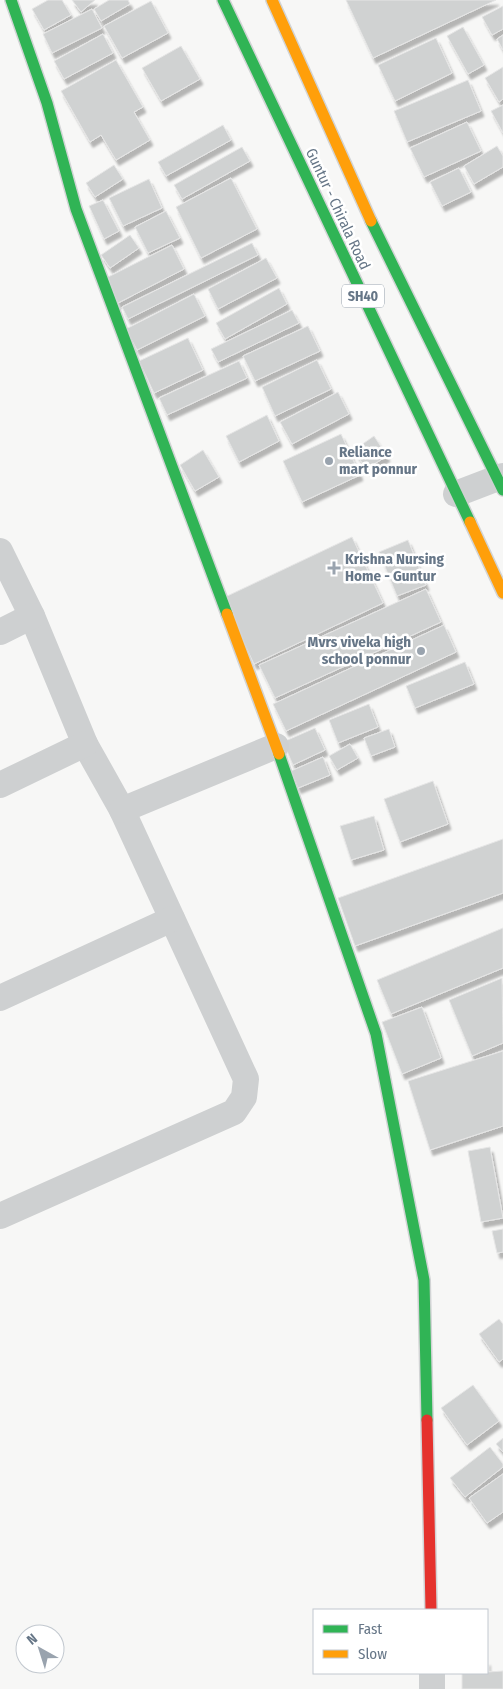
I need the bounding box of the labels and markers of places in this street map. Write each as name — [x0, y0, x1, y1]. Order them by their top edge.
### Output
place label: Reliance mart ponnur — [339, 443, 417, 478]
marker: Reliance mart ponnur — [323, 455, 335, 467]
place label: Krishna Nursing Home - Guntur — [345, 550, 444, 585]
marker: Krishna Nursing Home - Guntur — [327, 561, 341, 575]
place label: Mvrs viveka high school ponnur — [308, 633, 412, 668]
marker: Mvrs viveka high school ponnur — [415, 645, 427, 657]

